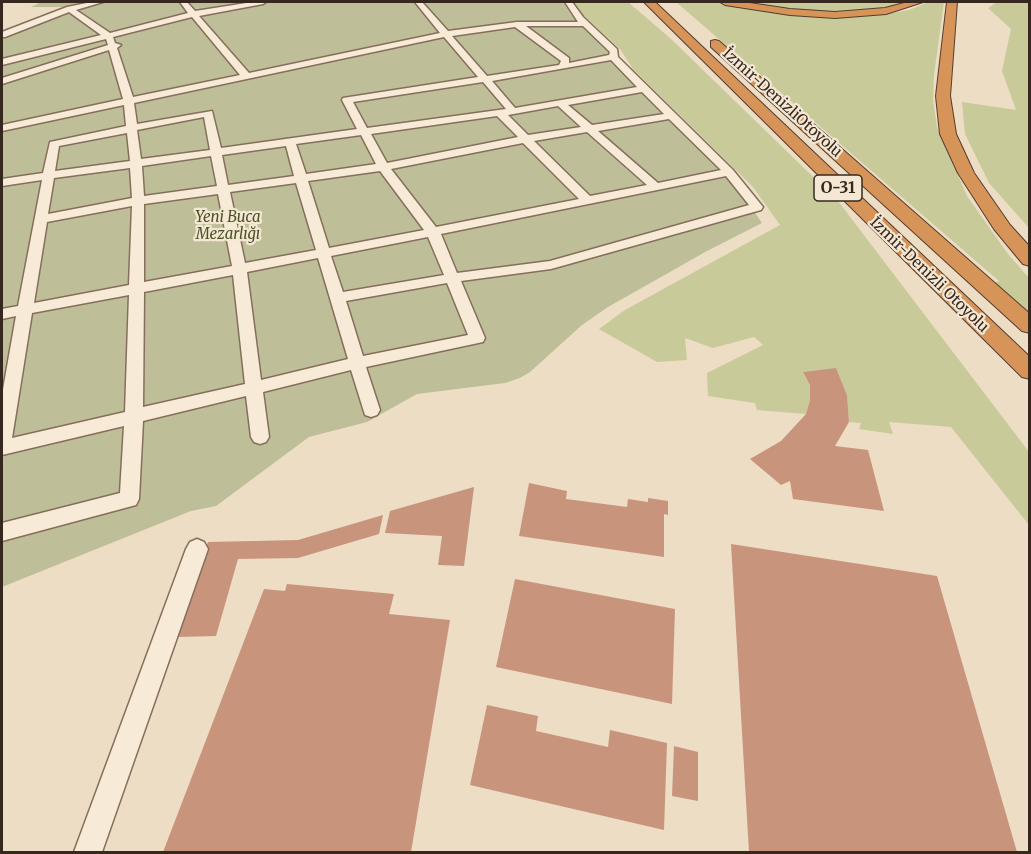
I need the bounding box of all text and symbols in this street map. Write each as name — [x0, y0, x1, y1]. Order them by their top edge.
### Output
street label: İzmir-DenizliOtoyolu — [719, 45, 845, 161]
road number: O-31 — [814, 175, 862, 201]
park label: Yeni Buca Mezarlığı — [195, 209, 261, 244]
street label: İzmir-Denizli Otoyolu — [866, 214, 992, 336]

